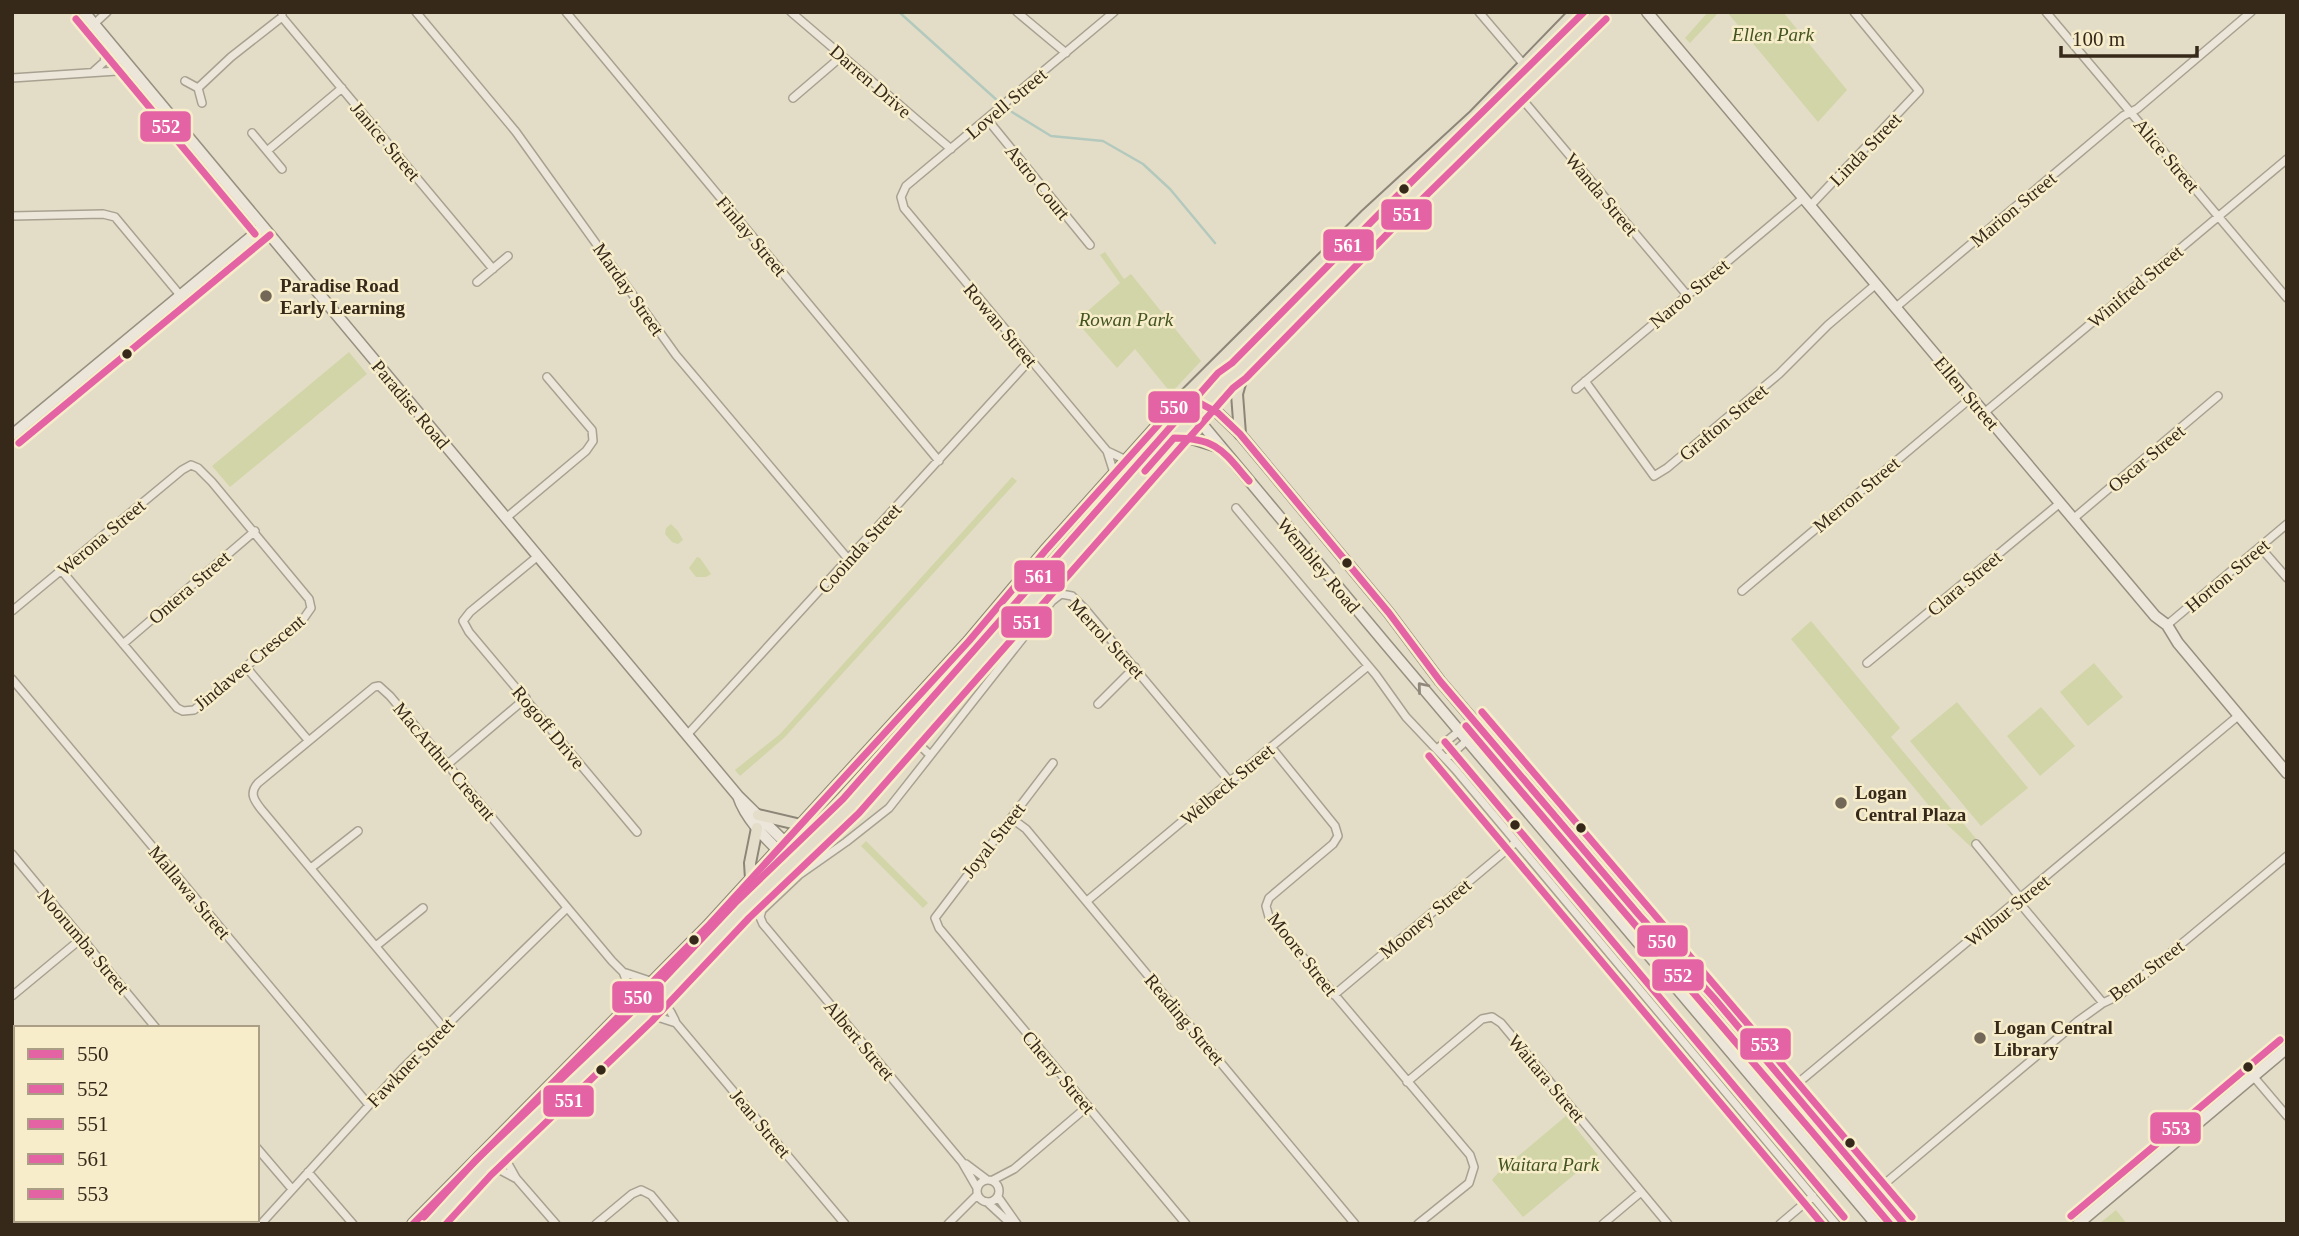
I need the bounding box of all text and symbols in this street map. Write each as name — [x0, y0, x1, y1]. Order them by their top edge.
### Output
scale bar — [2061, 14, 2198, 58]
park label: Ellen Park — [1731, 24, 1814, 45]
text: 100 m — [2072, 27, 2125, 51]
street label: Darren Drive — [826, 40, 916, 122]
street label: Lovell Street — [962, 63, 1051, 143]
street label: Janice Street — [347, 98, 425, 186]
street label: Linda Street — [1825, 108, 1906, 190]
line badge: 552 — [139, 110, 192, 143]
street label: Alice Street — [2130, 114, 2204, 197]
text: 552 — [152, 116, 180, 137]
street label: Astro Court — [1001, 141, 1075, 225]
street label: Wanda Street — [1561, 149, 1643, 240]
street label: Marion Street — [1966, 167, 2061, 251]
unlabelled marker — [1397, 182, 1411, 196]
street label: Finlay Street — [712, 192, 791, 281]
line badge: 551 — [1380, 198, 1433, 231]
text: 551 — [1393, 204, 1421, 225]
line badge: 561 — [1322, 228, 1375, 262]
text: 561 — [1334, 235, 1362, 256]
street label: Marday Street — [589, 239, 669, 340]
street label: Winifred Street — [2084, 240, 2187, 332]
street label: Naroo Street — [1646, 254, 1734, 332]
place label: Paradise Road Early Learning — [280, 275, 406, 318]
street label: Rowan Street — [960, 279, 1042, 372]
marker: Paradise Road Early Learning — [258, 288, 274, 304]
park label: Rowan Park — [1078, 309, 1174, 330]
unlabelled marker — [120, 347, 134, 361]
street label: Ellen Street — [1930, 352, 2004, 435]
street label: Paradise Road — [367, 356, 454, 453]
street label: Grafton Street — [1675, 379, 1772, 465]
line badge: 550 — [1147, 390, 1201, 424]
text: 550 — [1160, 397, 1188, 418]
street label: Oscar Street — [2104, 420, 2189, 496]
street label: Merron Street — [1809, 452, 1904, 537]
street label: Werona Street — [53, 494, 150, 580]
street label: Cooinda Street — [814, 499, 906, 598]
street label: Wembley Road — [1273, 514, 1365, 617]
street label: Horton Street — [2181, 534, 2274, 616]
street label: Ontera Street — [144, 546, 235, 628]
street label: Clara Street — [1923, 546, 2006, 620]
unlabelled marker — [1340, 556, 1354, 570]
line badge: 561 — [1013, 559, 1066, 593]
text: 561 — [1025, 566, 1053, 587]
street label: Merrol Street — [1064, 594, 1150, 683]
line badge: 551 — [1000, 605, 1053, 639]
street label: Jindavee Crescent — [190, 610, 309, 715]
text: 551 — [1013, 612, 1041, 633]
street label: Rogoff Drive — [508, 682, 589, 773]
one-way arrow — [1418, 682, 1430, 695]
street label: MacArthur Cresent — [389, 698, 500, 825]
street label: Welbeck Street — [1177, 739, 1279, 829]
place label: Logan Central Plaza — [1855, 782, 1967, 825]
marker: Logan Central Plaza — [1833, 795, 1849, 811]
street label: Joyal Street — [958, 798, 1030, 882]
unlabelled marker — [1508, 818, 1522, 832]
unlabelled marker — [1574, 821, 1588, 835]
street label: Mallawa Street — [144, 841, 235, 944]
street label: Wilbur Street — [1961, 870, 2054, 951]
street label: Mooney Street — [1376, 874, 1476, 963]
street label: Noorumba Street — [34, 885, 134, 999]
street label: Moore Street — [1264, 909, 1342, 1001]
line badge: 550 — [1636, 924, 1689, 958]
text: 550 — [1648, 931, 1676, 952]
unlabelled marker — [687, 933, 701, 947]
street label: Benz Street — [2105, 935, 2188, 1005]
line badge: 552 — [1651, 958, 1705, 992]
text: 552 — [1664, 965, 1692, 986]
street label: Reading Street — [1140, 970, 1229, 1070]
line badge: 550 — [611, 980, 665, 1014]
text: 550 — [624, 987, 652, 1008]
street label: Albert Street — [820, 996, 899, 1085]
street label: Fawkner Street — [363, 1013, 459, 1111]
place label: Logan Central Library — [1994, 1017, 2113, 1060]
legend — [14, 1026, 259, 1222]
street label: Cherry Street — [1018, 1027, 1100, 1119]
line badge: 553 — [1739, 1027, 1792, 1061]
street label: Waitara Street — [1504, 1030, 1590, 1127]
marker: Logan Central Library — [1972, 1030, 1988, 1046]
text: 553 — [1751, 1034, 1779, 1055]
text: 550 — [77, 1042, 109, 1066]
unlabelled marker — [2241, 1060, 2255, 1074]
unlabelled marker — [594, 1063, 608, 1077]
text: 552 — [77, 1077, 109, 1101]
line badge: 551 — [542, 1084, 595, 1118]
street label: Jean Street — [726, 1085, 796, 1162]
text: 551 — [555, 1090, 583, 1111]
line badge: 553 — [2149, 1111, 2202, 1145]
text: 551 — [77, 1112, 109, 1136]
text: 553 — [2162, 1118, 2190, 1139]
unlabelled marker — [1843, 1136, 1857, 1150]
text: 561 — [77, 1147, 109, 1171]
park label: Waitara Park — [1497, 1154, 1600, 1175]
text: 553 — [77, 1182, 109, 1206]

